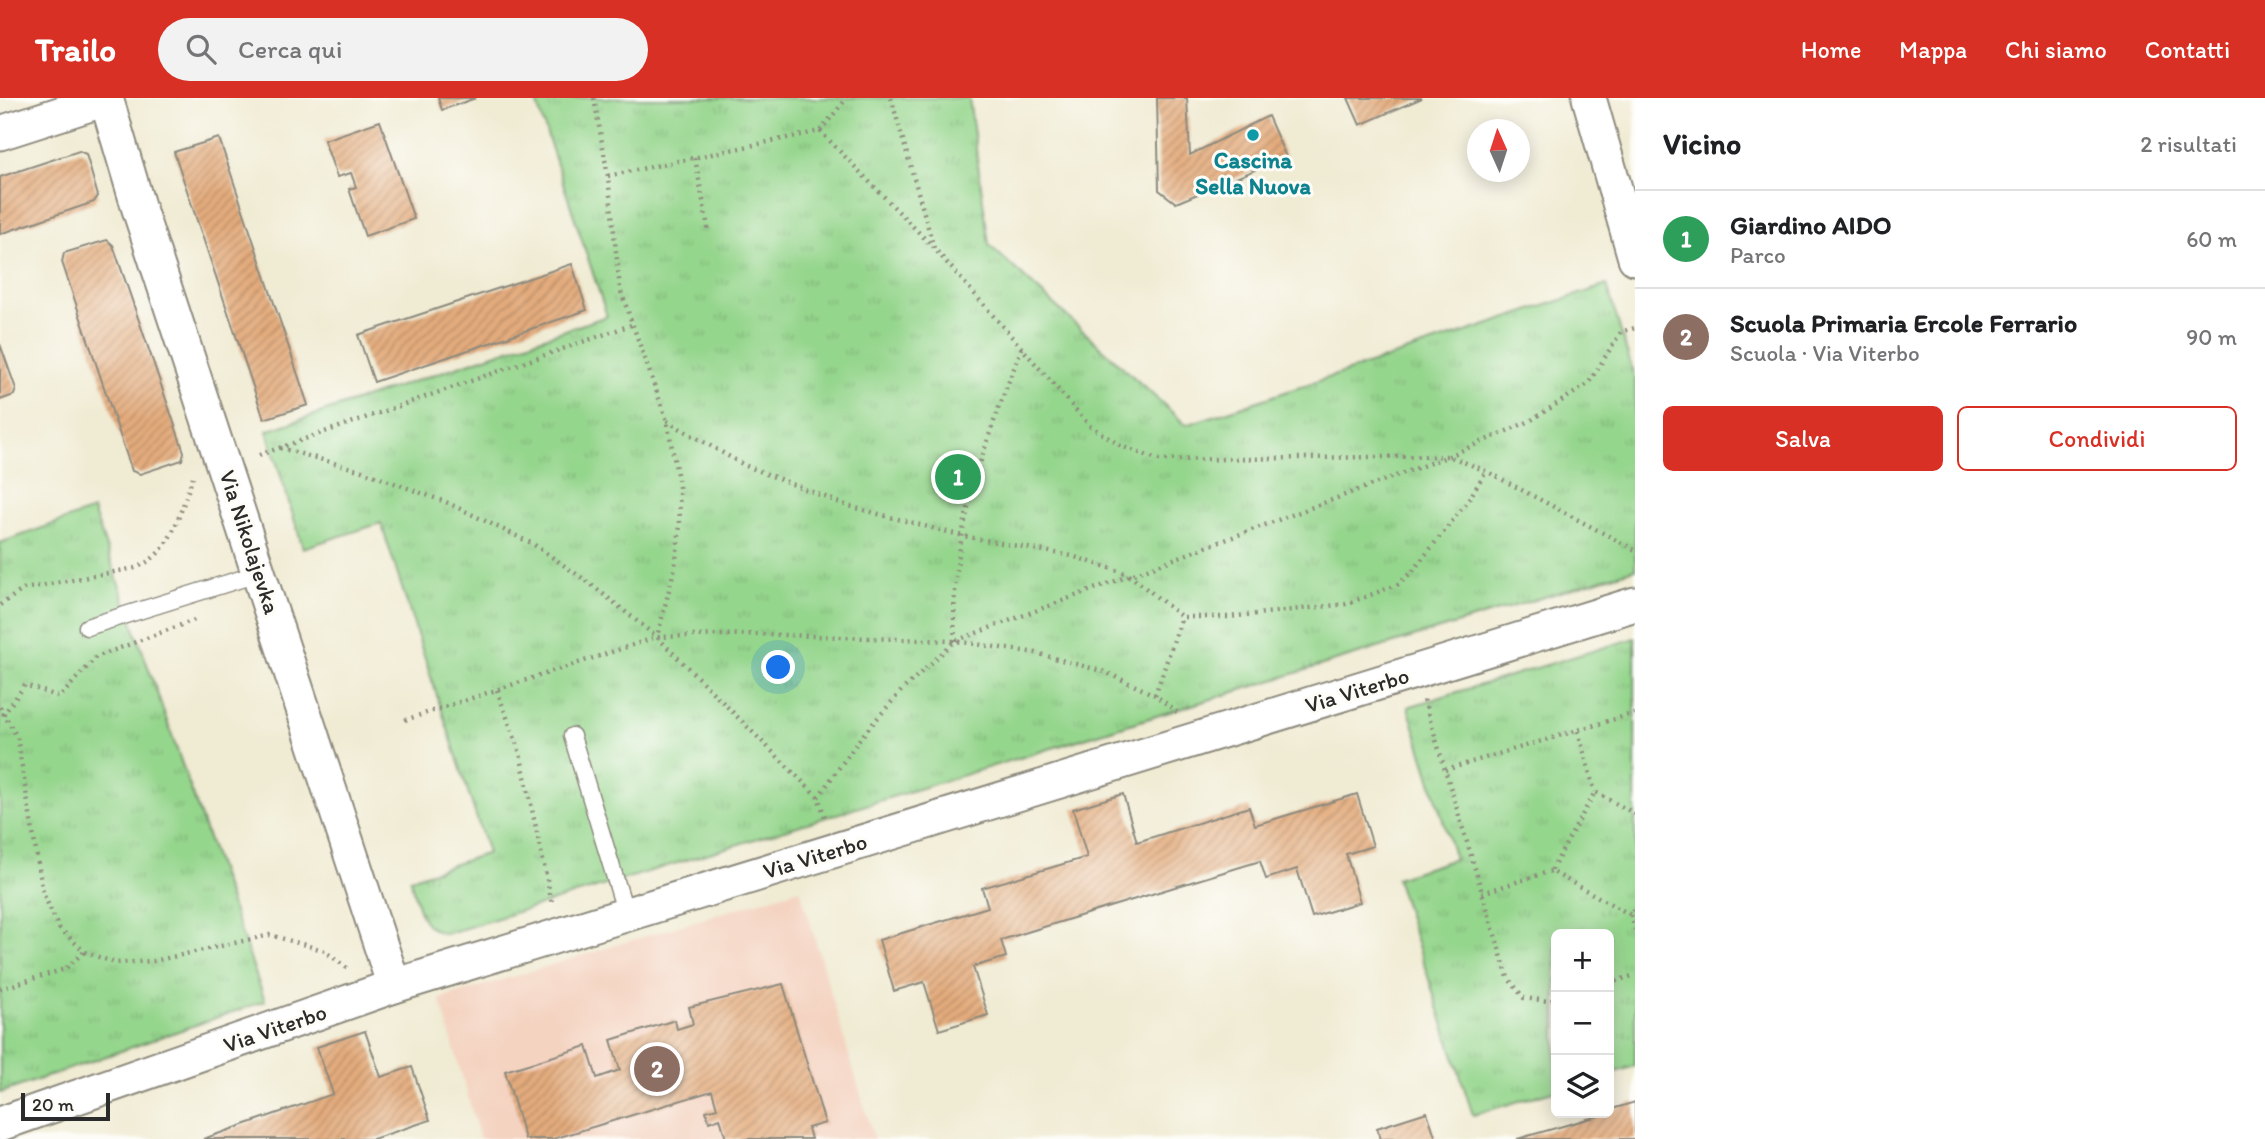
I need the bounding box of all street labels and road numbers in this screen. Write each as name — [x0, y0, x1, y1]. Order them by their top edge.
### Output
street label: Via Nikolajevka — [214, 466, 286, 618]
street label: Via Viterbo — [1302, 661, 1412, 719]
street label: Via Viterbo — [760, 827, 870, 885]
street label: Via Viterbo — [220, 997, 330, 1059]

